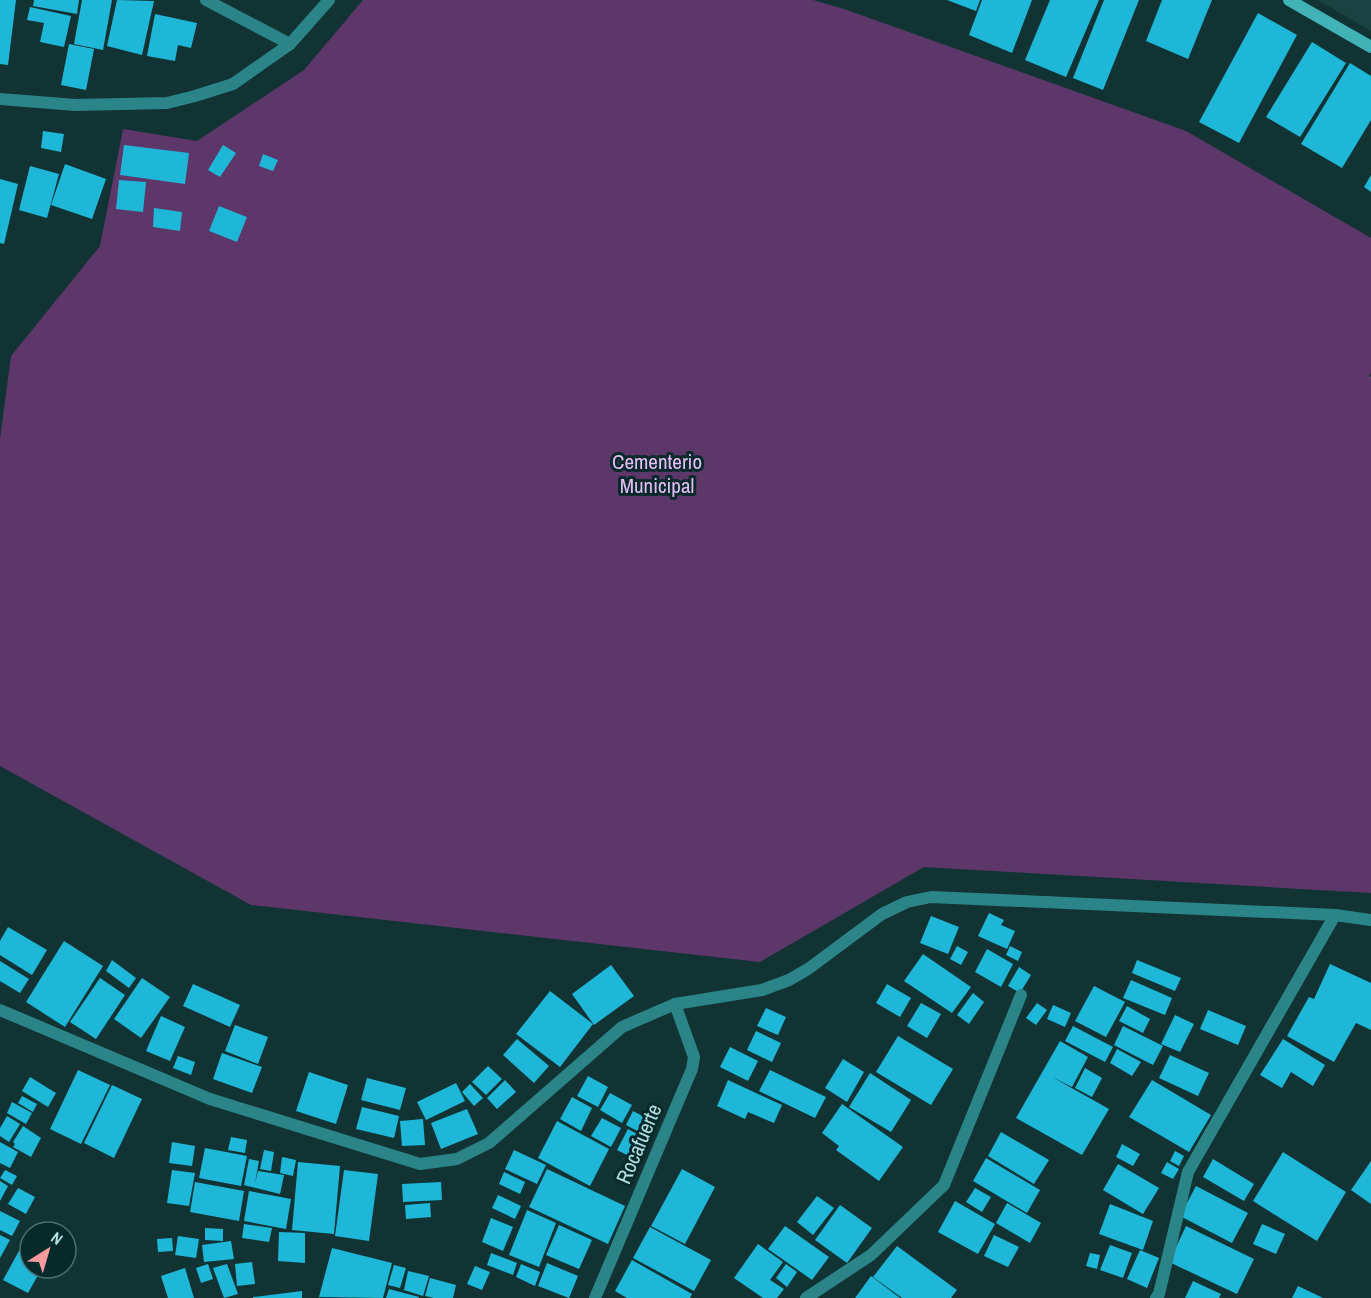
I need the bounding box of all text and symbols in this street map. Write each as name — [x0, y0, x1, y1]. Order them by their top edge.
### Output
park label: Cementerio Municipal — [612, 447, 702, 500]
street label: Rocafuerte — [609, 1099, 668, 1188]
north arrow — [18, 1220, 78, 1280]
text: N — [47, 1226, 67, 1250]

